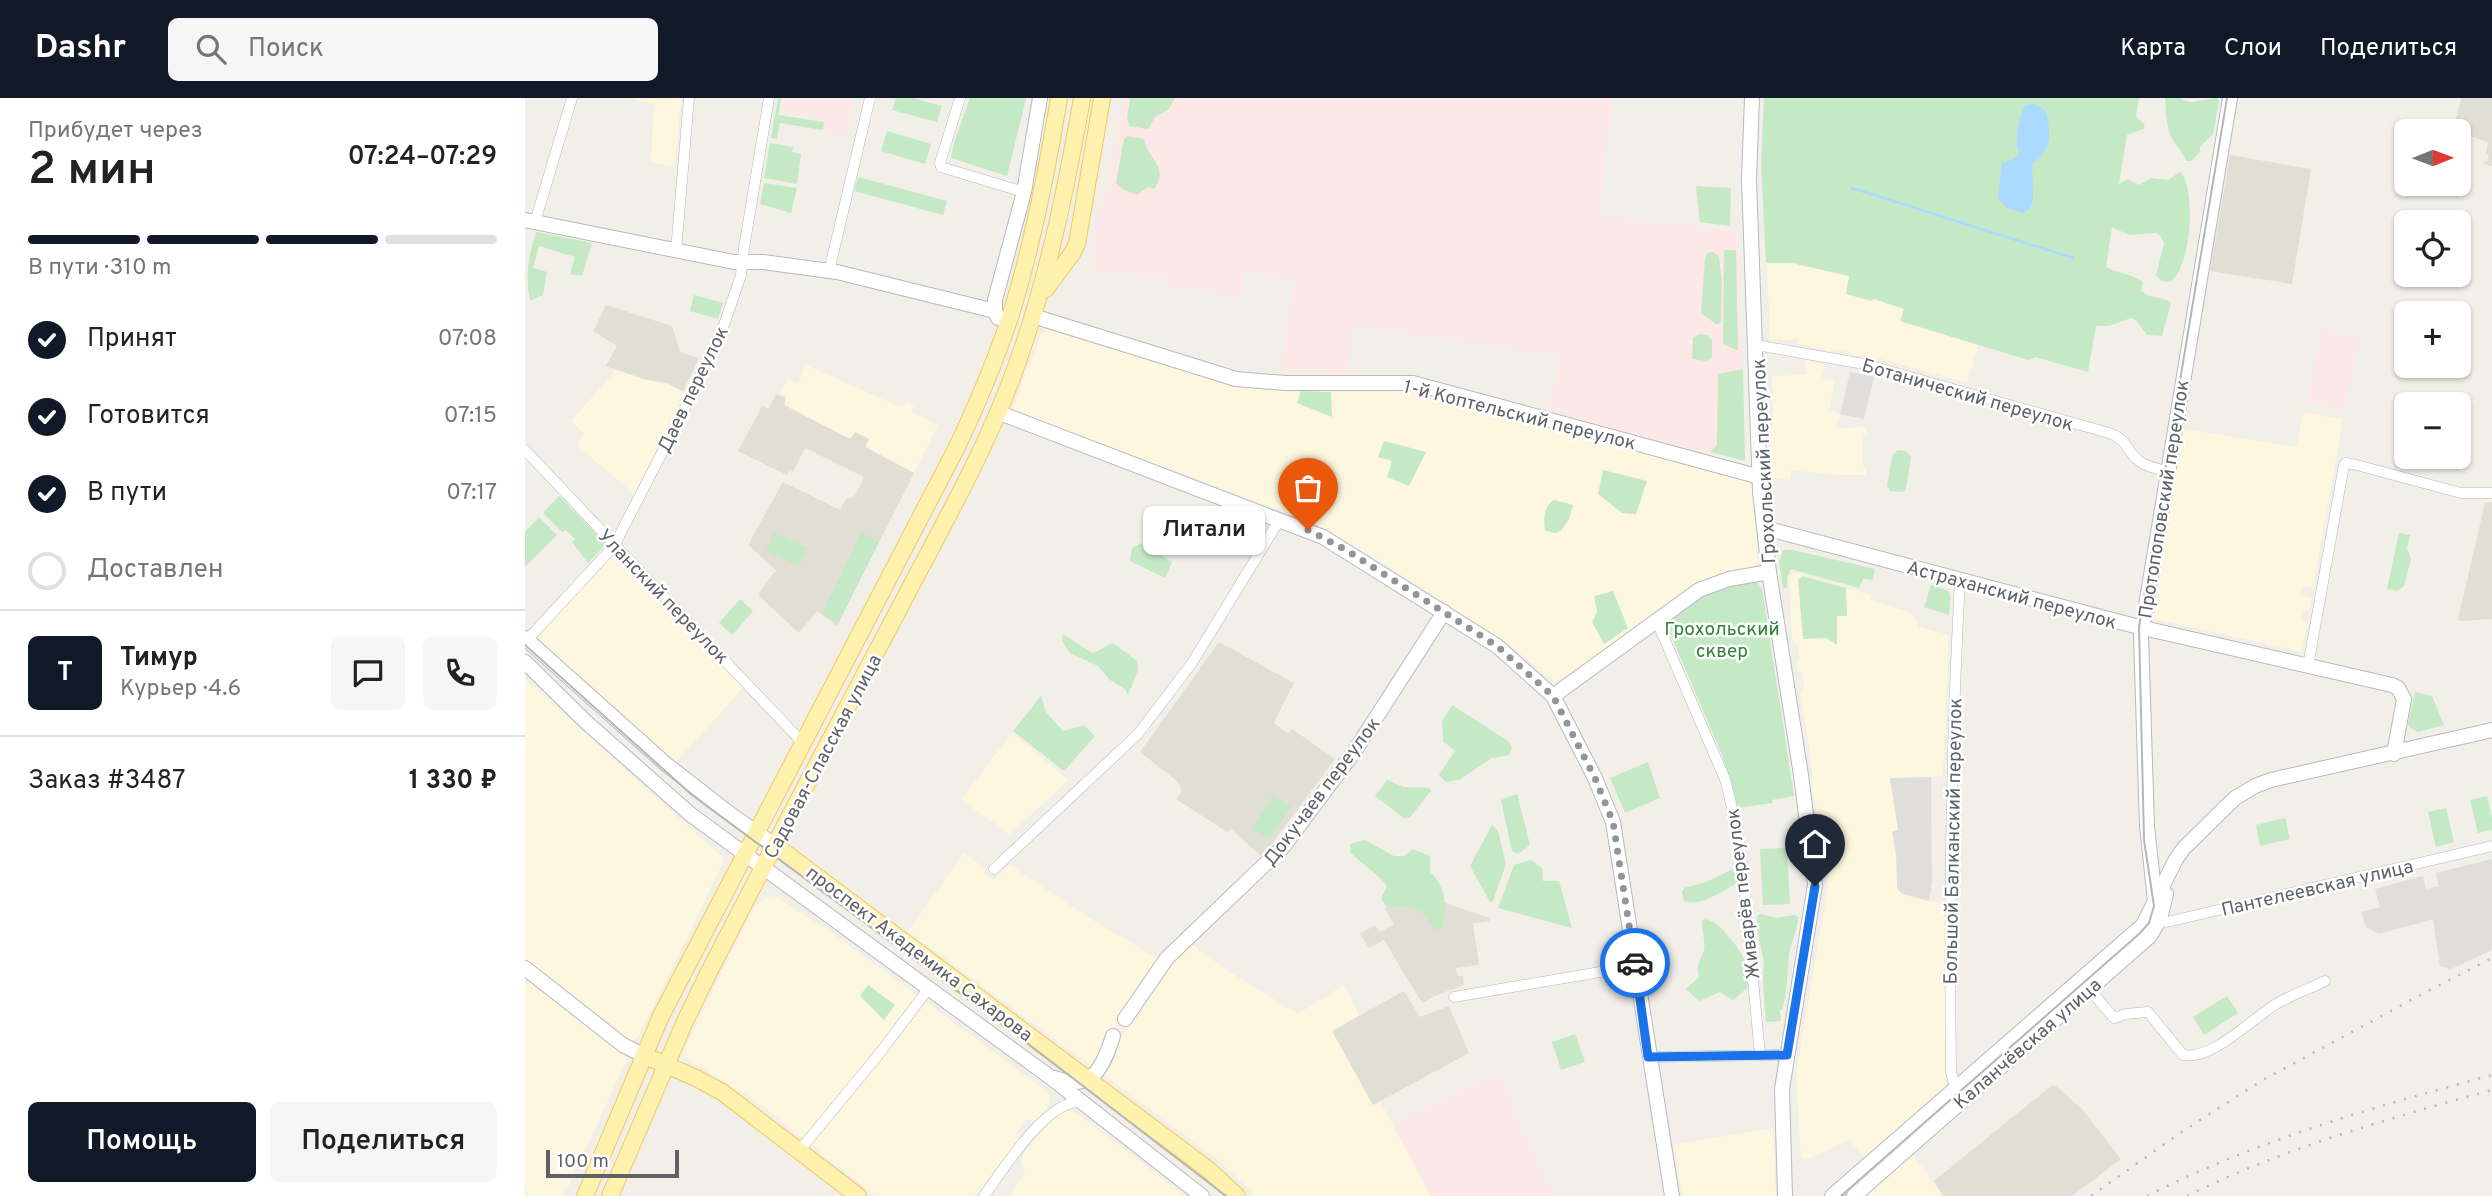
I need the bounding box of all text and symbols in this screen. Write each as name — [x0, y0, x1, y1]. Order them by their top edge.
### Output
search box — [168, 18, 658, 81]
text: Dashr — [35, 28, 126, 70]
icon: search — [192, 30, 230, 68]
text: Поиск — [248, 33, 324, 66]
text: Карта — [2120, 34, 2186, 64]
text: Слои — [2224, 34, 2282, 64]
text: Поделиться — [2320, 34, 2457, 64]
text: Прибудет через — [28, 117, 203, 146]
north arrow — [2394, 119, 2471, 196]
map controls — [2394, 119, 2471, 469]
text: 07:24–07:29 — [348, 141, 497, 174]
text: 2 мин — [28, 142, 156, 201]
button: locate — [2394, 210, 2471, 287]
text: В пути · 310 m — [28, 254, 172, 283]
button: + — [2394, 301, 2471, 378]
icon: check — [28, 321, 66, 359]
text: Принят — [87, 323, 177, 356]
street label: Даев переулок — [653, 323, 735, 457]
text: 07:08 — [438, 325, 497, 354]
street label: Ботанический переулок — [1859, 354, 2076, 438]
street label: Грохольский переулок — [1748, 358, 1782, 564]
street label: 1-й Коптельский переулок — [1401, 375, 1638, 457]
street label: Протопоповский переулок — [2134, 378, 2196, 620]
button: − — [2394, 392, 2471, 469]
icon: check — [28, 398, 66, 436]
text: Готовится — [87, 400, 210, 433]
text: 07:15 — [444, 402, 497, 431]
pin — [1278, 458, 1338, 530]
icon: bag — [1289, 469, 1327, 507]
icon: check — [28, 475, 66, 513]
text: В пути — [87, 477, 167, 510]
text: 07:17 — [446, 479, 497, 508]
callout: Литали — [1143, 506, 1266, 555]
text: Литали — [1162, 516, 1246, 545]
street label: Уланский переулок — [592, 525, 733, 670]
text: Доставлен — [87, 554, 223, 587]
street label: Астраханский переулок — [1904, 556, 2119, 636]
park label: Грохольский сквер — [1664, 618, 1780, 664]
button: chat — [331, 636, 405, 710]
button: phone — [423, 636, 497, 710]
text: Тимур — [120, 642, 198, 675]
street label: Садовая-Спасская улица — [760, 651, 888, 863]
text: Т — [57, 657, 73, 690]
text: Курьер · 4.6 — [120, 675, 241, 704]
street label: Большой Балканский переулок — [1939, 697, 1969, 985]
street label: Докучаев переулок — [1259, 713, 1387, 872]
text: Заказ #3487 — [28, 765, 186, 798]
text: 1 330 ₽ — [409, 765, 497, 798]
street label: Живарёв переулок — [1722, 807, 1766, 981]
pin — [1785, 814, 1845, 886]
icon: home — [1796, 825, 1834, 863]
street label: Пантелеевская улица — [2219, 855, 2416, 923]
street label: проспект Академика Сахарова — [801, 861, 1037, 1048]
courier — [1600, 928, 1670, 998]
icon: car — [1616, 944, 1654, 982]
street label: Каланчёвская улица — [1949, 974, 2107, 1115]
button: Помощь — [28, 1102, 256, 1182]
button: Поделиться — [270, 1102, 497, 1182]
scale bar — [546, 1147, 679, 1179]
text: 100 m — [557, 1150, 609, 1174]

